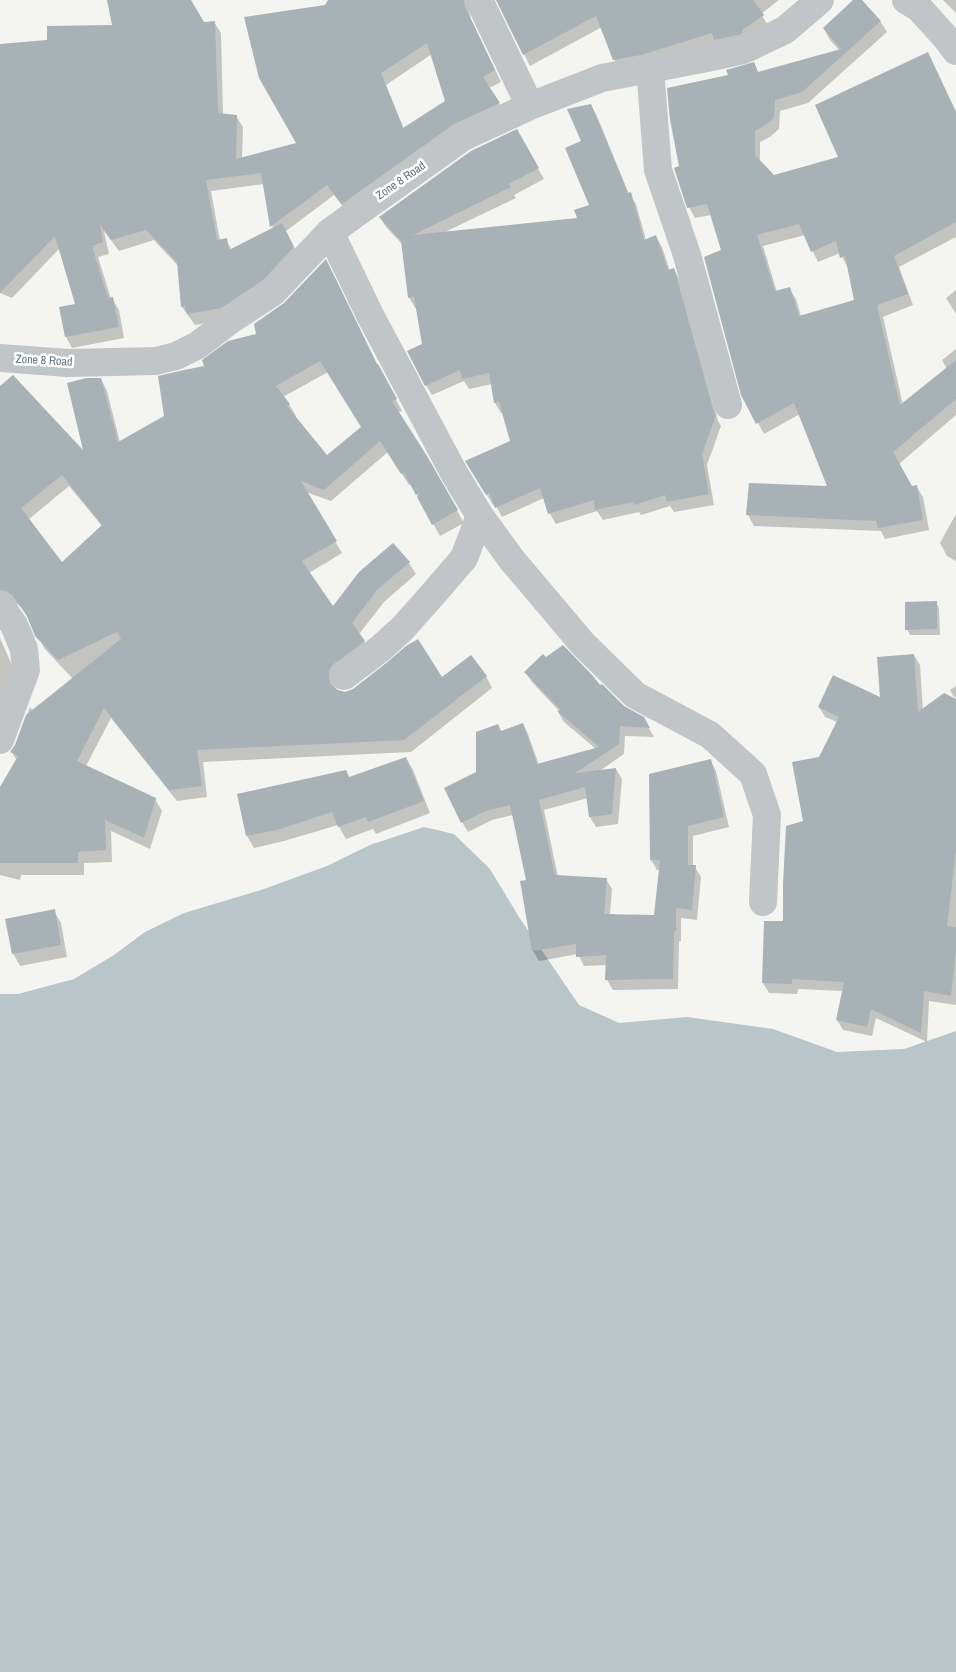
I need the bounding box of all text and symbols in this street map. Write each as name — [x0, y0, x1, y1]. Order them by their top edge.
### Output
street label: Zone 8 Road — [374, 159, 428, 203]
street label: Zone 8 Road — [15, 352, 73, 370]

